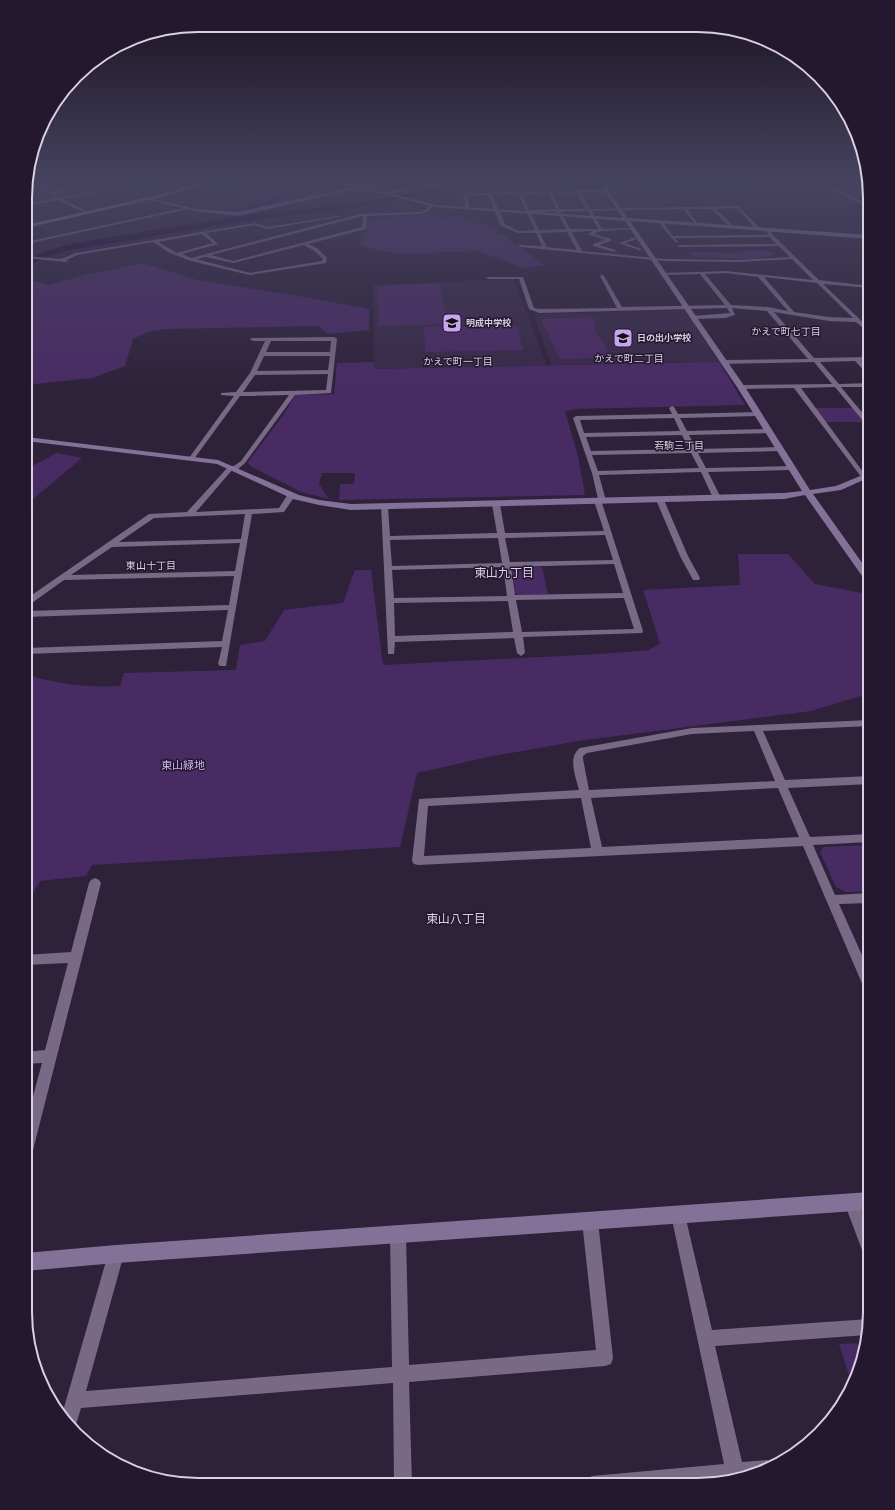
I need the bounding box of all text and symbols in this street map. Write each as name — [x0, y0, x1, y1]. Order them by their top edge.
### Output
school or university icon: 明成中学校 — [441, 312, 463, 334]
place label: 明成中学校 — [466, 317, 512, 328]
district label: かえで町七丁目 — [751, 326, 821, 337]
school or university icon: 日の出小学校 — [612, 327, 634, 349]
place label: 日の出小学校 — [637, 333, 692, 343]
district label: かえで町二丁目 — [594, 353, 664, 364]
district label: かえで町一丁目 — [423, 356, 493, 367]
district label: 若駒三丁目 — [654, 440, 704, 451]
district label: 東山十丁目 — [126, 560, 176, 571]
district label: 東山九丁目 — [474, 566, 534, 580]
park label: 東山緑地 — [161, 759, 205, 771]
district label: 東山八丁目 — [426, 912, 486, 926]

